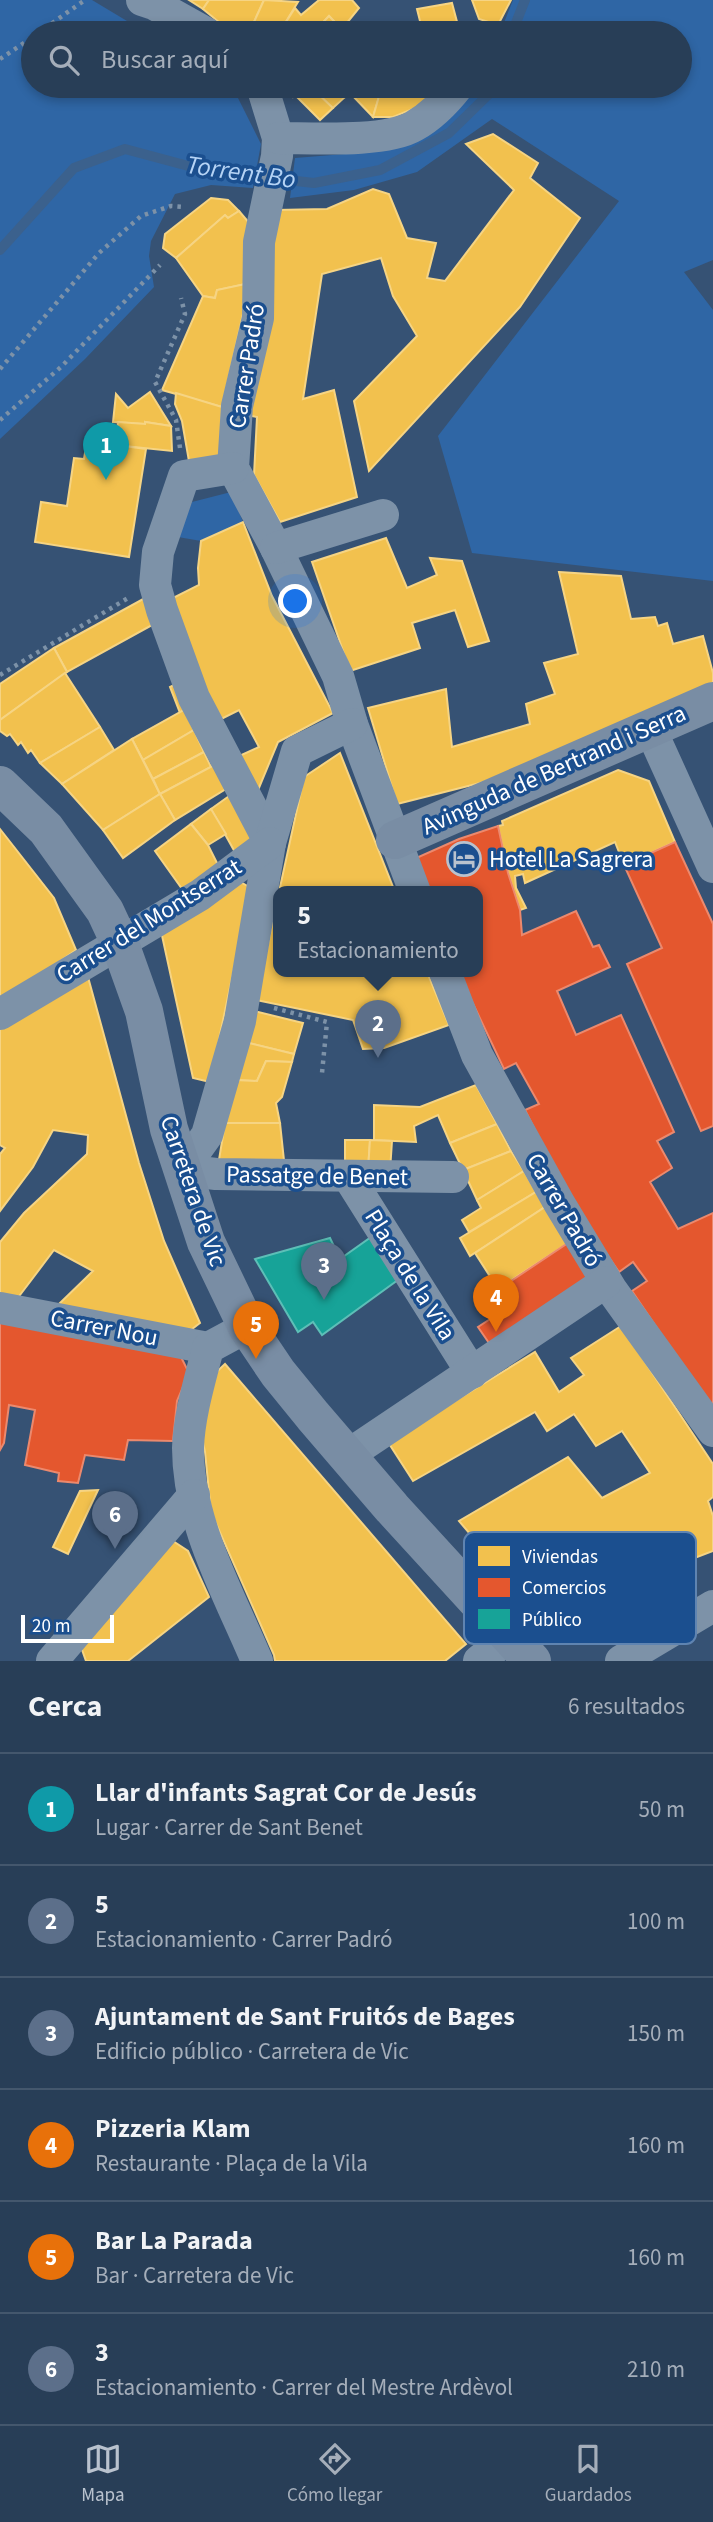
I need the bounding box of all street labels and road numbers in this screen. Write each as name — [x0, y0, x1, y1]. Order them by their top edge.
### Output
street label: Carrer Padró — [220, 301, 274, 431]
street label: Avinguda de Bertrand i Serra — [416, 696, 692, 844]
street label: Carrer del Montserrat — [50, 850, 248, 992]
street label: Carretera de Vic — [151, 1111, 235, 1271]
street label: Carrer Padró — [517, 1147, 611, 1273]
street label: Passatge de Benet — [226, 1157, 408, 1195]
street label: Plaça de la Vila — [356, 1203, 464, 1347]
street label: Carrer Nou — [47, 1300, 161, 1356]

